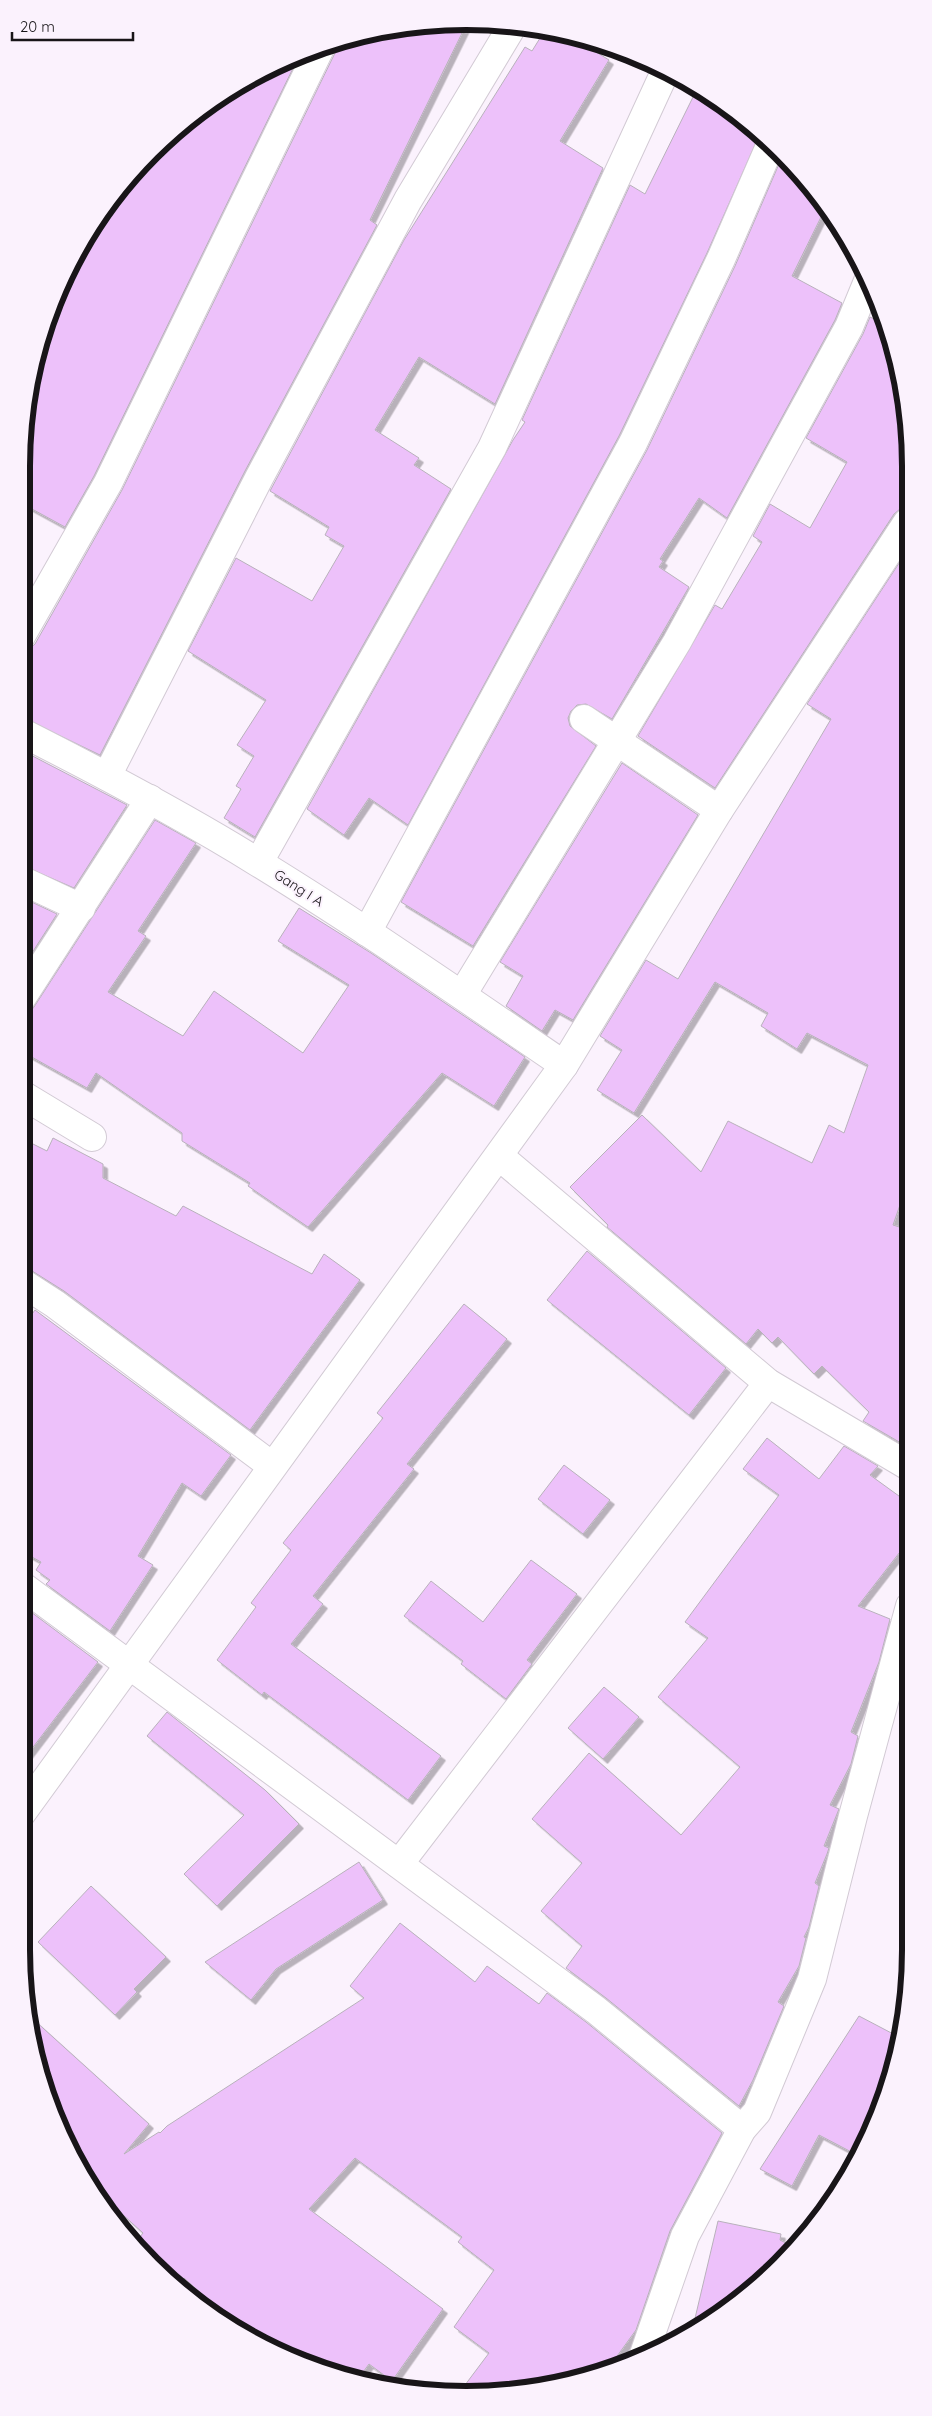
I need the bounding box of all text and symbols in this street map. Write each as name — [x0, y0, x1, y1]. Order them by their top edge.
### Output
scale bar — [12, 10, 134, 42]
text: 20 m — [20, 17, 55, 36]
street label: Gang I A — [271, 865, 327, 911]

